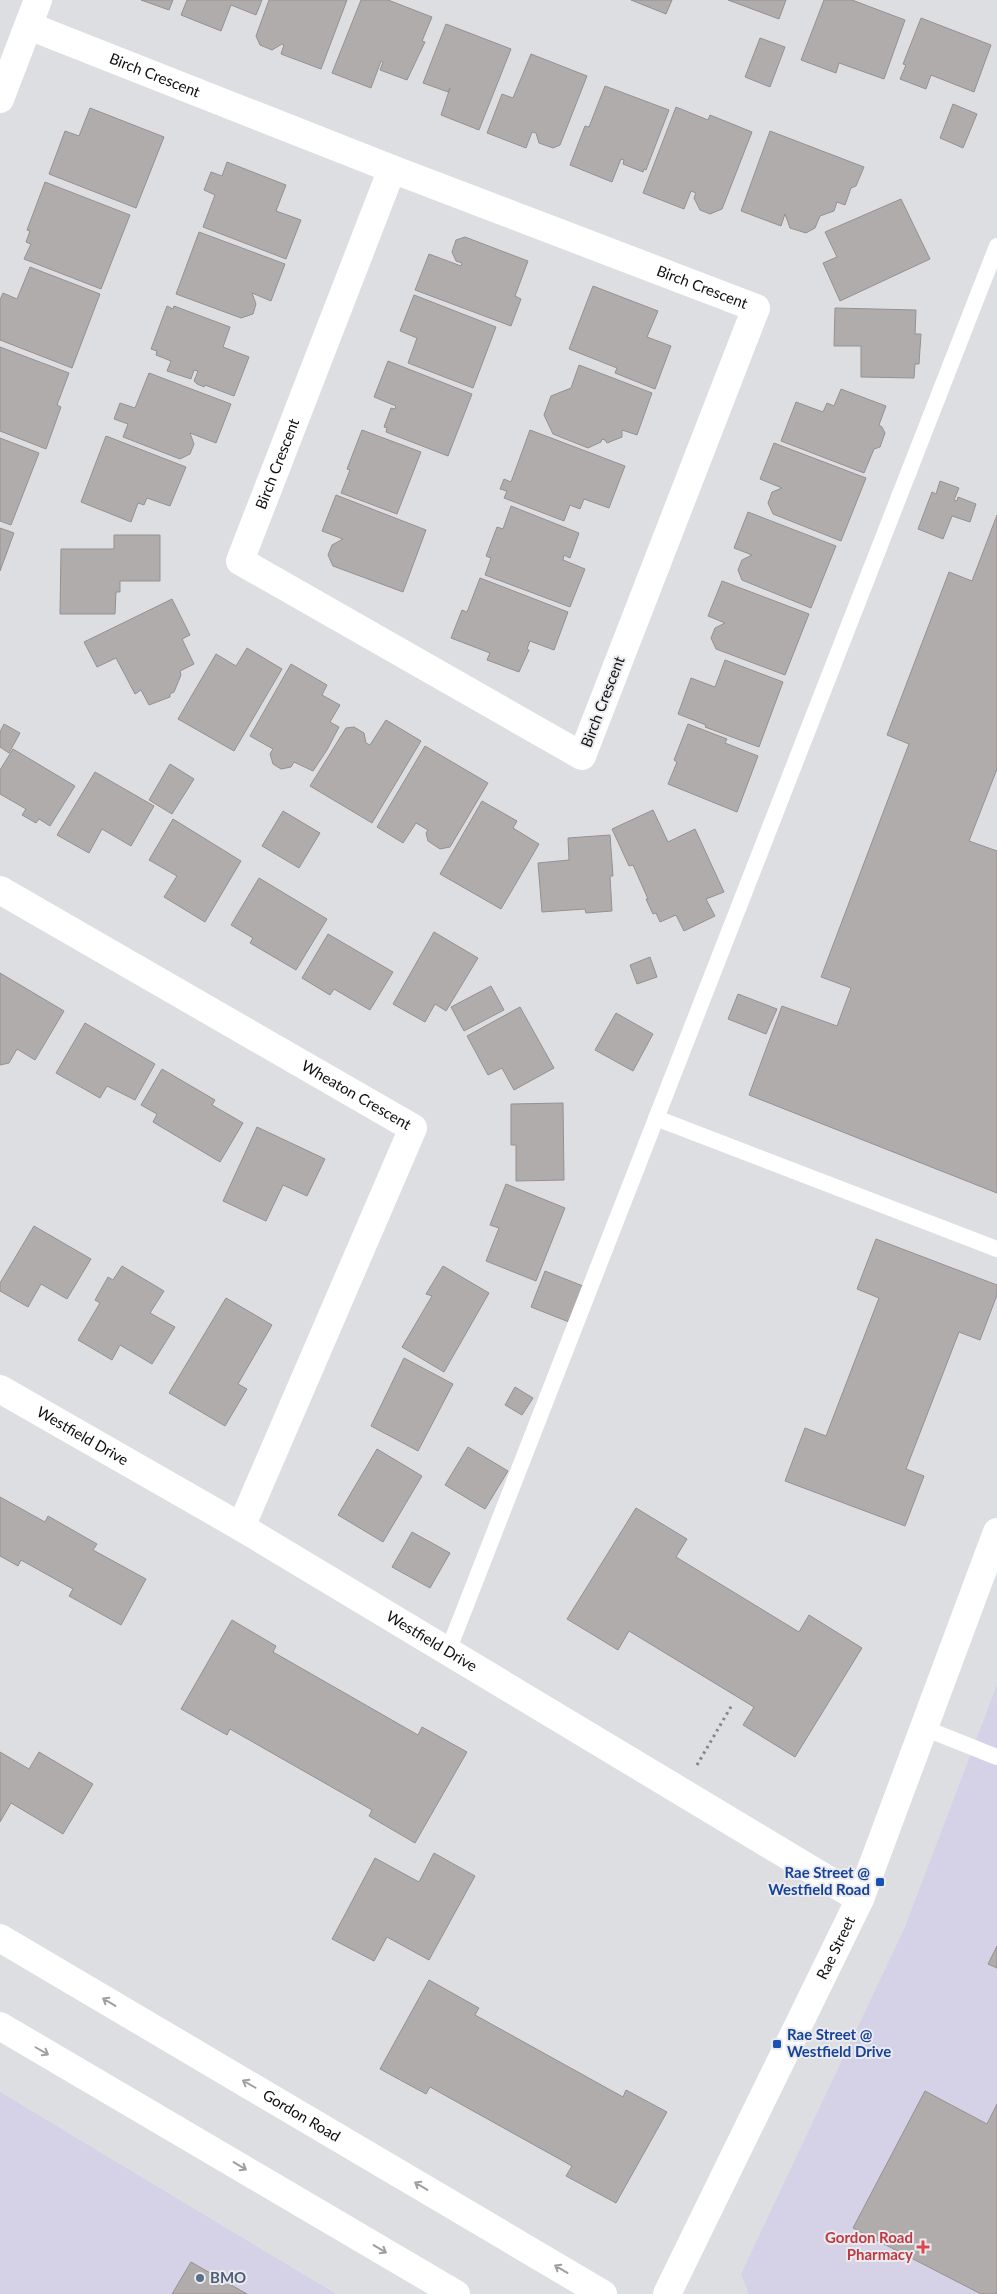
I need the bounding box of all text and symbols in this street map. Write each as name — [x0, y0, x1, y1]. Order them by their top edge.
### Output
street label: Birch Crescent — [107, 49, 203, 101]
street label: Birch Crescent — [654, 261, 751, 312]
street label: Birch Crescent — [251, 415, 303, 512]
street label: Birch Crescent — [576, 653, 628, 750]
street label: Wheaton Crescent — [299, 1056, 415, 1133]
street label: Westfield Drive — [34, 1402, 132, 1469]
street label: Westfield Drive — [383, 1607, 481, 1675]
place label: Rae Street @ Westfield Road — [768, 1863, 870, 1898]
marker: Rae Street @ Westfield Road — [874, 1876, 886, 1888]
street label: Rae Street — [812, 1913, 858, 1982]
one-way arrow — [102, 1996, 116, 2006]
place label: Rae Street @ Westfield Drive — [787, 2025, 891, 2060]
marker: Rae Street @ Westfield Drive — [771, 2038, 783, 2050]
one-way arrow — [35, 2046, 50, 2056]
one-way arrow — [242, 2079, 256, 2089]
street label: Gordon Road — [260, 2085, 344, 2145]
one-way arrow — [233, 2161, 247, 2171]
one-way arrow — [415, 2181, 429, 2191]
place label: Gordon Road Pharmacy — [825, 2228, 913, 2263]
marker: Gordon Road Pharmacy — [917, 2241, 929, 2253]
one-way arrow — [372, 2244, 387, 2254]
one-way arrow — [555, 2264, 569, 2274]
place label: BMO — [210, 2268, 246, 2286]
marker: BMO — [194, 2272, 206, 2284]

